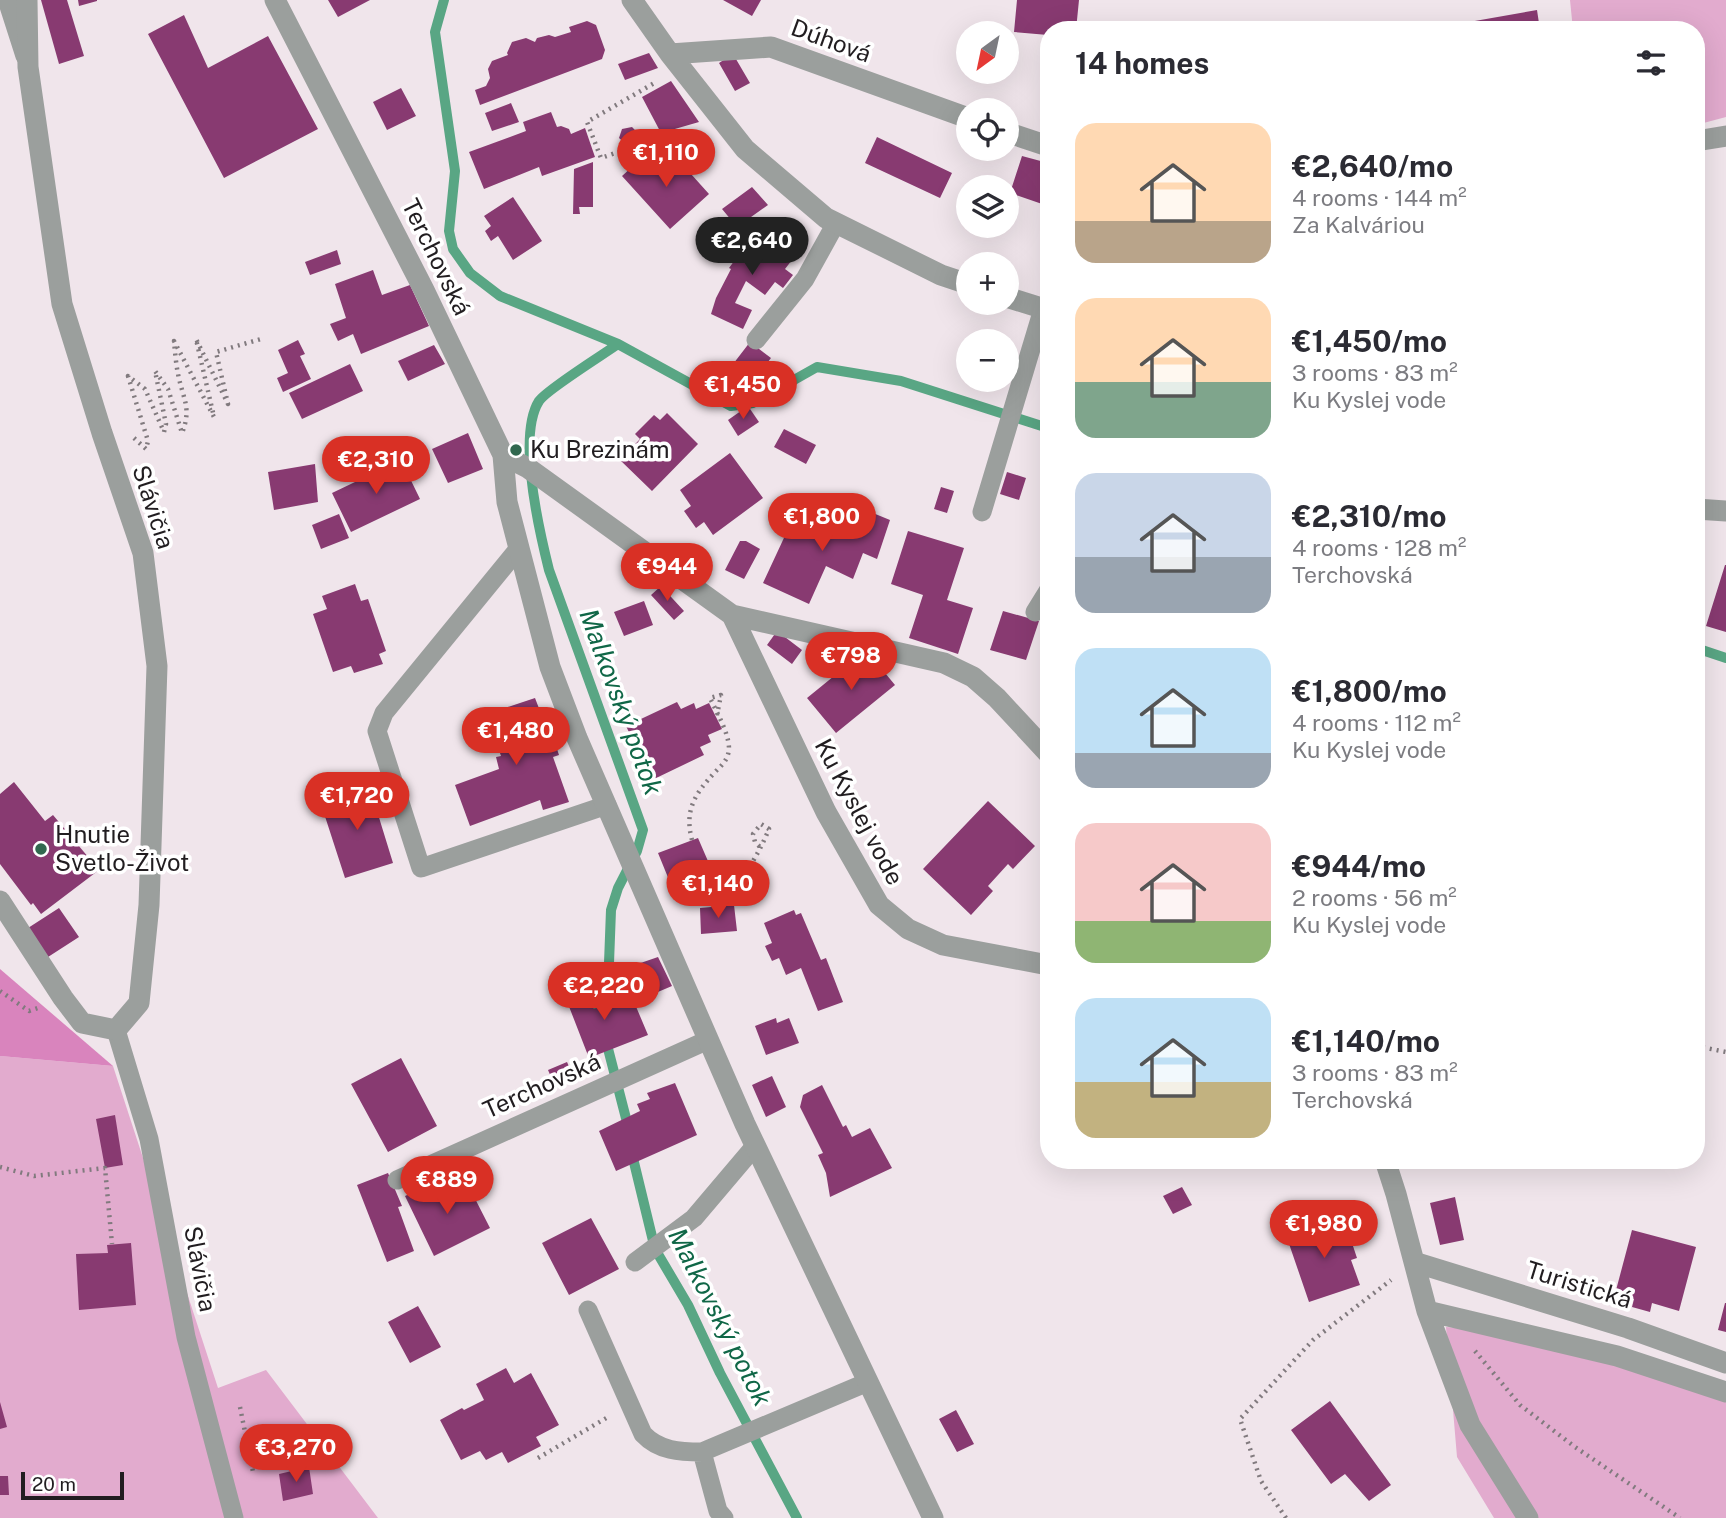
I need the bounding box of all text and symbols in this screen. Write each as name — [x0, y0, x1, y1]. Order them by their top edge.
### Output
street label: Dúhová — [788, 13, 875, 67]
north arrow — [956, 21, 1018, 84]
map controls — [956, 21, 1019, 392]
icon: filters — [1632, 44, 1670, 82]
text: 14 homes — [1075, 45, 1209, 81]
button: locate — [956, 98, 1019, 161]
pin: €1,110 — [609, 130, 723, 189]
text: €1,110 — [633, 138, 699, 165]
text: €2,640/mo — [1292, 148, 1453, 184]
icon: home — [1131, 151, 1215, 235]
button: layers — [956, 175, 1019, 238]
text: 4 rooms · 144 m² — [1292, 184, 1467, 211]
street label: Terchovská — [397, 194, 477, 319]
text: Za Kalváriou — [1292, 211, 1425, 238]
pin: €2,640 — [695, 218, 809, 277]
text: €2,640 — [712, 226, 792, 253]
button: + — [956, 252, 1019, 315]
text: €1,450/mo — [1292, 323, 1447, 359]
icon: home — [1131, 326, 1215, 410]
button: − — [956, 329, 1019, 392]
text: 3 rooms · 83 m² — [1292, 359, 1458, 386]
pin: €1,450 — [686, 362, 800, 421]
text: €1,450 — [705, 370, 781, 397]
text: Ku Kyslej vode — [1292, 386, 1446, 413]
place label: Ku Brezinám — [530, 435, 669, 463]
pin: €2,310 — [319, 436, 433, 496]
marker: Ku Brezinám — [508, 442, 524, 458]
text: €2,310 — [338, 445, 414, 472]
street label: Slávičia — [127, 461, 181, 552]
pin: €1,800 — [765, 494, 879, 553]
text: €2,310/mo — [1292, 498, 1447, 534]
icon: home — [1131, 501, 1215, 585]
text: €1,800 — [784, 502, 860, 529]
text: 4 rooms · 128 m² — [1292, 534, 1466, 561]
pin: €944 — [626, 544, 708, 603]
text: €944 — [637, 552, 697, 579]
text: Terchovská — [1292, 561, 1413, 588]
water label: Malkovský potok — [573, 605, 670, 799]
pin: €798 — [810, 632, 892, 692]
text: €798 — [821, 641, 881, 668]
text: €1,800/mo — [1292, 673, 1447, 709]
icon: home — [1131, 676, 1215, 760]
pin: €1,480 — [459, 708, 573, 767]
text: 4 rooms · 112 m² — [1292, 709, 1461, 736]
text: €1,480 — [478, 716, 554, 743]
street label: Ku Kyslej vode — [810, 734, 910, 889]
text: Ku Kyslej vode — [1292, 736, 1446, 763]
pin: €1,720 — [300, 772, 414, 832]
text: €1,720 — [320, 781, 394, 808]
place label: Hnutie Svetlo-Život — [55, 820, 189, 876]
marker: Hnutie Svetlo-Život — [33, 841, 49, 857]
text: €944/mo — [1292, 848, 1426, 884]
icon: home — [1131, 851, 1215, 935]
pin: €1,140 — [661, 860, 775, 920]
text: €1,140 — [683, 869, 753, 896]
text: 2 rooms · 56 m² — [1292, 884, 1457, 911]
text: Ku Kyslej vode — [1292, 911, 1446, 938]
pin: €2,220 — [547, 962, 661, 1022]
text: €2,220 — [564, 971, 644, 998]
text: €1,140/mo — [1292, 1023, 1440, 1059]
icon: home — [1131, 1026, 1215, 1110]
street label: Terchovská — [478, 1047, 605, 1123]
text: 3 rooms · 83 m² — [1292, 1059, 1458, 1086]
text: Terchovská — [1292, 1086, 1413, 1113]
pin: €889 — [406, 1156, 488, 1216]
text: €889 — [417, 1165, 477, 1192]
pin: €1,980 — [1267, 1200, 1381, 1260]
text: €1,980 — [1286, 1209, 1362, 1236]
water label: Malkovský potok — [662, 1223, 779, 1411]
street label: Slávičia — [179, 1224, 223, 1314]
street label: Turistická — [1523, 1255, 1635, 1313]
pin: €3,270 — [239, 1424, 353, 1484]
text: €3,270 — [256, 1433, 336, 1460]
scale bar — [21, 1469, 124, 1501]
text: 20 m — [32, 1473, 76, 1495]

